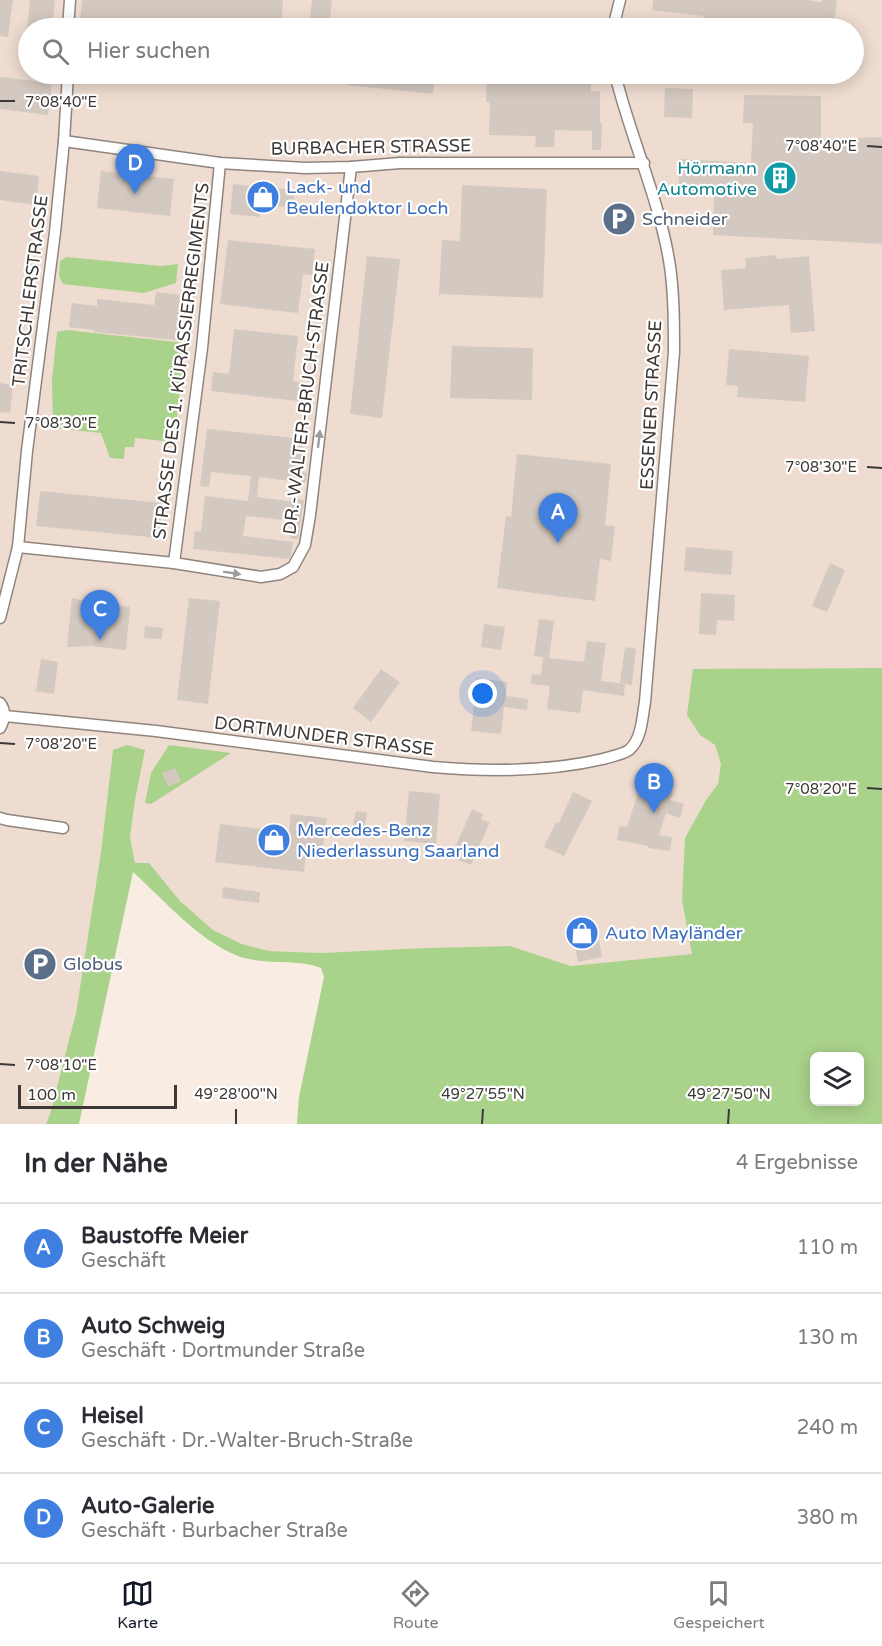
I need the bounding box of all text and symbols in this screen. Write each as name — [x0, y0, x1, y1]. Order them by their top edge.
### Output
search box — [18, 18, 864, 84]
icon: search — [39, 35, 72, 68]
text: Hier suchen — [87, 38, 210, 64]
text: 7°08'40"E — [25, 93, 97, 111]
street label: BURBACHER STRASSE — [270, 134, 472, 160]
text: 7°08'40"E — [785, 137, 857, 155]
pin: D — [116, 144, 154, 194]
place label: Hörmann Automotive — [657, 157, 757, 200]
building icon: Hörmann Automotive — [762, 160, 798, 196]
place label: Lack- und Beulendoktor Loch — [286, 176, 448, 219]
shop icon: Lack- und Beulendoktor Loch — [245, 179, 281, 215]
street label: STRASSE DES 1. KÜRASSIERREGIMENTS — [148, 181, 214, 541]
street label: TRITSCHLERSTRASSE — [7, 194, 53, 388]
parking icon: Schneider — [601, 201, 637, 237]
place label: Schneider — [642, 208, 728, 230]
street label: DR.-WALTER-BRUCH-STRASSE — [278, 260, 334, 536]
street label: ESSENER STRASSE — [636, 320, 666, 490]
text: 7°08'30"E — [25, 414, 97, 432]
one-way arrow — [314, 430, 323, 449]
text: 7°08'30"E — [785, 458, 857, 476]
pin: A — [538, 494, 578, 543]
one-way arrow — [223, 568, 242, 577]
pin: C — [80, 590, 120, 640]
your location — [468, 679, 497, 708]
street label: DORTMUNDER STRASSE — [213, 712, 435, 760]
text: 7°08'20"E — [25, 735, 97, 753]
pin: B — [634, 764, 674, 813]
text: 7°08'20"E — [785, 780, 857, 798]
place label: Mercedes-Benz Niederlassung Saarland — [297, 819, 499, 862]
shop icon: Mercedes-Benz Niederlassung Saarland — [256, 822, 292, 858]
shop icon: Auto Mayländer — [564, 915, 600, 951]
place label: Auto Mayländer — [605, 922, 743, 944]
parking icon: Globus — [22, 946, 58, 982]
place label: Globus — [63, 953, 123, 975]
map controls — [810, 1052, 864, 1106]
button: layers — [810, 1052, 864, 1106]
text: 7°08'10"E — [25, 1056, 97, 1074]
scale bar — [18, 1082, 177, 1110]
text: 100 m — [27, 1085, 76, 1105]
text: 49°28'00"N — [194, 1085, 278, 1103]
text: 49°27'55"N — [441, 1085, 525, 1103]
text: 49°27'50"N — [687, 1085, 771, 1103]
text: In der Nähe — [24, 1148, 168, 1179]
text: 4 Ergebnisse — [736, 1151, 858, 1175]
text: Baustoffe Meier — [81, 1223, 248, 1249]
text: A — [36, 1236, 51, 1260]
text: 110 m — [797, 1236, 858, 1260]
text: Geschäft — [81, 1249, 166, 1273]
text: Auto Schweig — [81, 1313, 225, 1339]
text: B — [37, 1326, 50, 1350]
text: 130 m — [797, 1326, 858, 1350]
text: Geschäft · Dortmunder Straße — [81, 1339, 365, 1363]
text: Heisel — [81, 1403, 144, 1429]
text: C — [37, 1416, 50, 1440]
text: 240 m — [797, 1416, 858, 1440]
text: Geschäft · Dr.-Walter-Bruch-Straße — [81, 1429, 413, 1453]
text: Auto-Galerie — [81, 1493, 214, 1519]
text: D — [36, 1506, 51, 1530]
text: 380 m — [797, 1506, 858, 1530]
text: Geschäft · Burbacher Straße — [81, 1519, 348, 1543]
tab: Karte — [117, 1577, 158, 1633]
tab: Route — [393, 1577, 439, 1633]
tab: Gespeichert — [673, 1577, 765, 1633]

